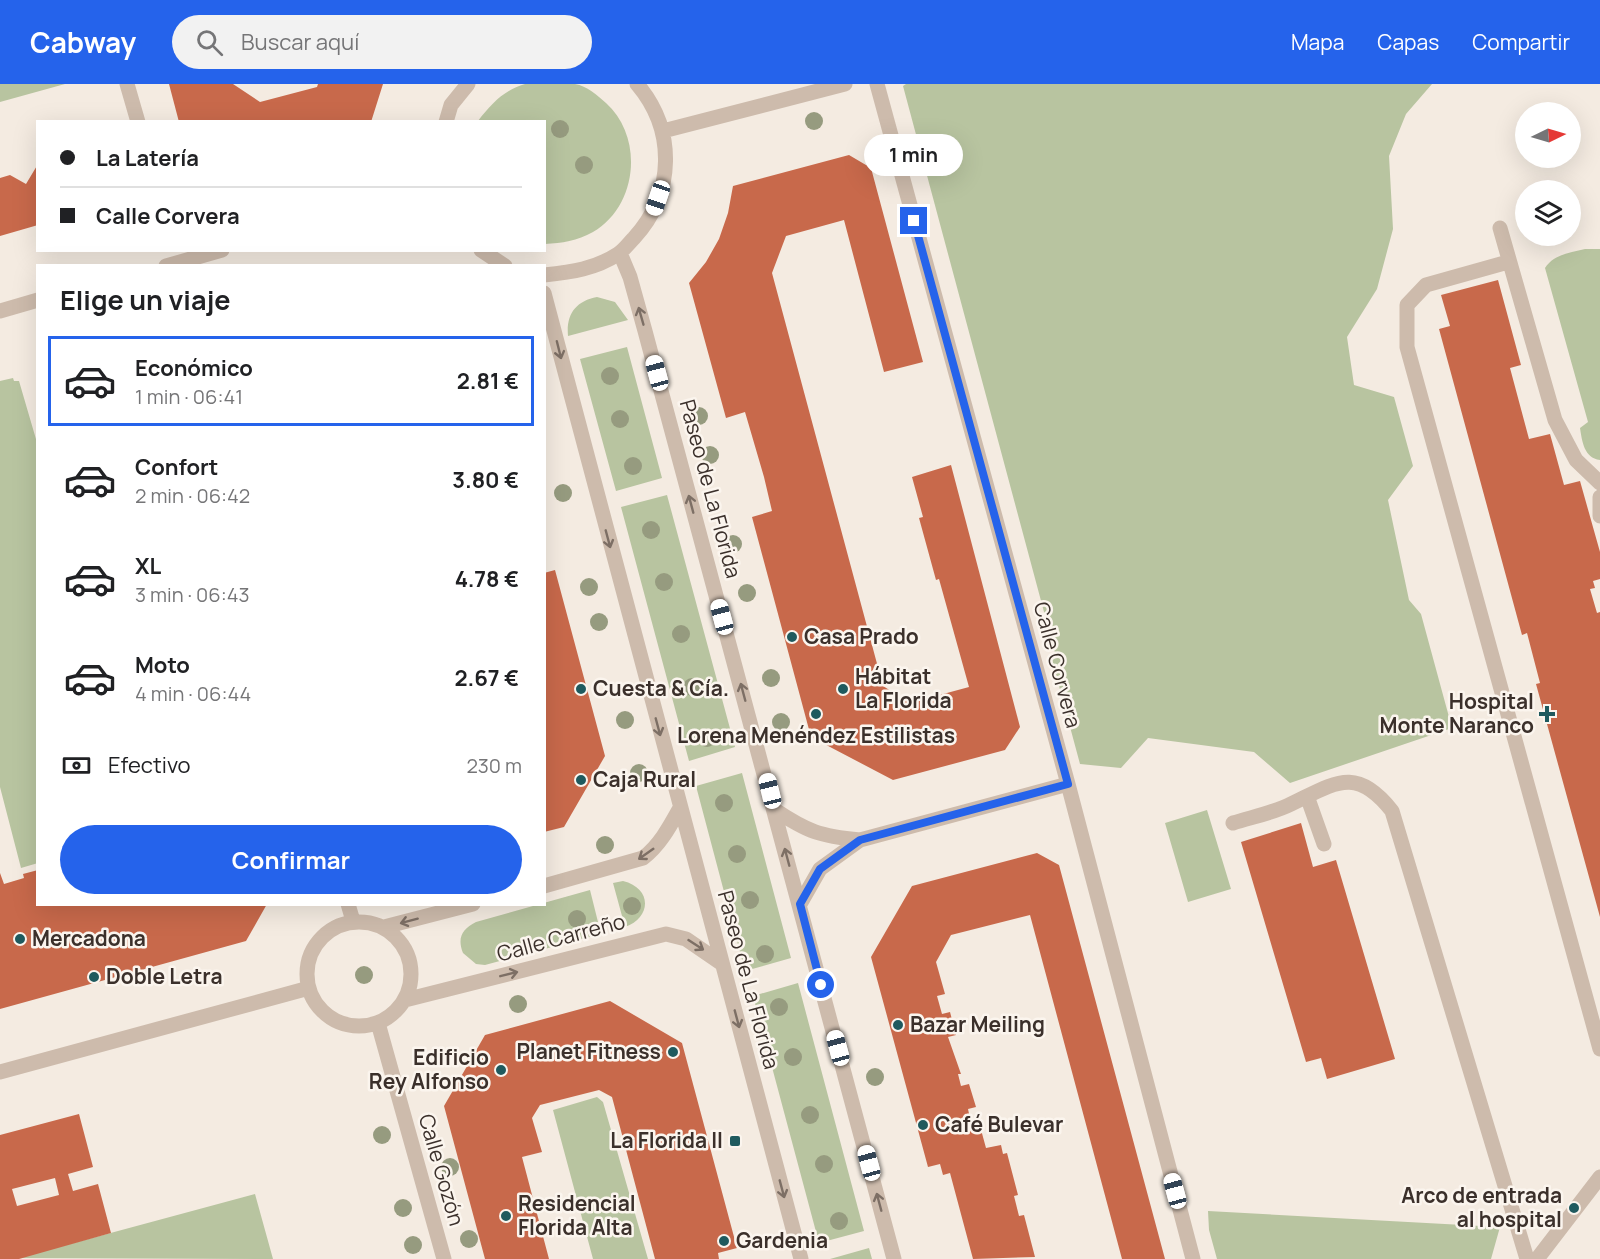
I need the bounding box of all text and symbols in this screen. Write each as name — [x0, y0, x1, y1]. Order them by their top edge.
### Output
search box — [172, 15, 592, 69]
text: Cabway — [30, 23, 136, 61]
icon: search — [193, 26, 226, 59]
text: Buscar aquí — [241, 27, 359, 57]
text: Mapa — [1291, 28, 1344, 56]
text: Capas — [1377, 28, 1439, 56]
text: Compartir — [1472, 28, 1570, 56]
north arrow — [1515, 102, 1581, 168]
map controls — [1515, 102, 1581, 246]
callout: 1 min — [864, 134, 964, 176]
text: 1 min — [889, 141, 938, 168]
text: La Latería — [96, 143, 199, 173]
car — [644, 178, 672, 218]
button: layers — [1515, 180, 1581, 246]
text: Calle Corvera — [96, 201, 240, 231]
route end — [900, 207, 927, 234]
text: Elige un viaje — [60, 281, 231, 318]
one-way arrow — [635, 307, 646, 326]
one-way arrow — [554, 340, 565, 359]
text: Económico — [135, 353, 253, 383]
car — [644, 353, 670, 393]
icon: car — [63, 354, 117, 408]
text: 2.81 € — [457, 366, 519, 396]
text: 1 min · 06:41 — [135, 383, 243, 410]
street label: Paseo de La Florida — [674, 396, 748, 581]
text: Confort — [135, 452, 218, 482]
icon: car — [63, 453, 117, 507]
text: 3.80 € — [452, 465, 519, 495]
text: 2 min · 06:42 — [135, 482, 250, 509]
one-way arrow — [685, 495, 697, 514]
one-way arrow — [603, 529, 614, 548]
text: XL — [135, 551, 161, 581]
icon: car — [63, 552, 117, 606]
text: 4.78 € — [455, 564, 519, 594]
text: 3 min · 06:43 — [135, 581, 250, 608]
car — [709, 597, 735, 637]
street label: Calle Corvera — [1028, 599, 1088, 731]
place label: Casa Prado — [804, 622, 919, 650]
marker: Casa Prado — [785, 630, 799, 644]
text: Moto — [135, 650, 190, 680]
icon: car — [63, 651, 117, 705]
place label: Hábitat La Florida — [855, 662, 952, 714]
text: 2.67 € — [454, 663, 519, 693]
place label: Cuesta & Cía. — [593, 674, 729, 702]
text: 4 min · 06:44 — [135, 680, 251, 707]
marker: Cuesta & Cía. — [574, 682, 588, 696]
marker: Hábitat La Florida — [836, 682, 850, 696]
one-way arrow — [737, 683, 748, 702]
place label: Hospital Monte Naranco — [1379, 687, 1534, 739]
marker: Hospital Monte Naranco — [1538, 705, 1556, 723]
marker: Lorena Menéndez Estilistas — [809, 707, 823, 721]
one-way arrow — [653, 717, 665, 736]
place label: Lorena Menéndez Estilistas — [677, 721, 955, 749]
icon: cash — [60, 749, 93, 782]
text: Efectivo — [108, 750, 191, 780]
text: 230 m — [466, 752, 522, 779]
place label: Caja Rural — [593, 765, 696, 793]
car — [757, 771, 783, 811]
marker: Caja Rural — [574, 773, 588, 787]
button: Confirmar — [60, 825, 522, 894]
one-way arrow — [638, 848, 654, 860]
one-way arrow — [781, 848, 792, 867]
street label: Paseo de La Florida — [712, 887, 786, 1072]
street label: Calle Carreño — [493, 906, 628, 968]
one-way arrow — [400, 915, 419, 927]
place label: Mercadona — [32, 924, 146, 952]
marker: Mercadona — [13, 932, 27, 946]
one-way arrow — [687, 940, 704, 952]
place label: Doble Letra — [106, 962, 223, 990]
one-way arrow — [499, 967, 518, 979]
marker: Doble Letra — [87, 970, 101, 984]
route start — [807, 971, 834, 998]
one-way arrow — [732, 1010, 743, 1029]
place label: Bazar Meiling — [910, 1010, 1045, 1038]
marker: Bazar Meiling — [891, 1018, 905, 1032]
car — [825, 1028, 851, 1068]
place label: Planet Fitness — [516, 1037, 661, 1065]
place label: Edificio Rey Alfonso — [369, 1043, 489, 1095]
marker: Planet Fitness — [666, 1045, 680, 1059]
marker: Edificio Rey Alfonso — [494, 1063, 508, 1077]
place label: Café Bulevar — [935, 1110, 1063, 1138]
street label: Calle Gozón — [413, 1111, 471, 1229]
marker: Café Bulevar — [916, 1118, 930, 1132]
place label: La Florida II — [610, 1126, 723, 1154]
marker: La Florida II — [728, 1134, 742, 1148]
car — [856, 1143, 882, 1183]
car — [1162, 1171, 1188, 1211]
one-way arrow — [777, 1179, 789, 1198]
place label: Arco de entrada al hospital — [1401, 1181, 1562, 1233]
place label: Residencial Florida Alta — [518, 1189, 636, 1241]
one-way arrow — [873, 1193, 885, 1212]
marker: Arco de entrada al hospital — [1567, 1201, 1581, 1215]
marker: Residencial Florida Alta — [499, 1209, 513, 1223]
place label: Gardenia — [736, 1226, 828, 1254]
marker: Gardenia — [717, 1234, 731, 1248]

